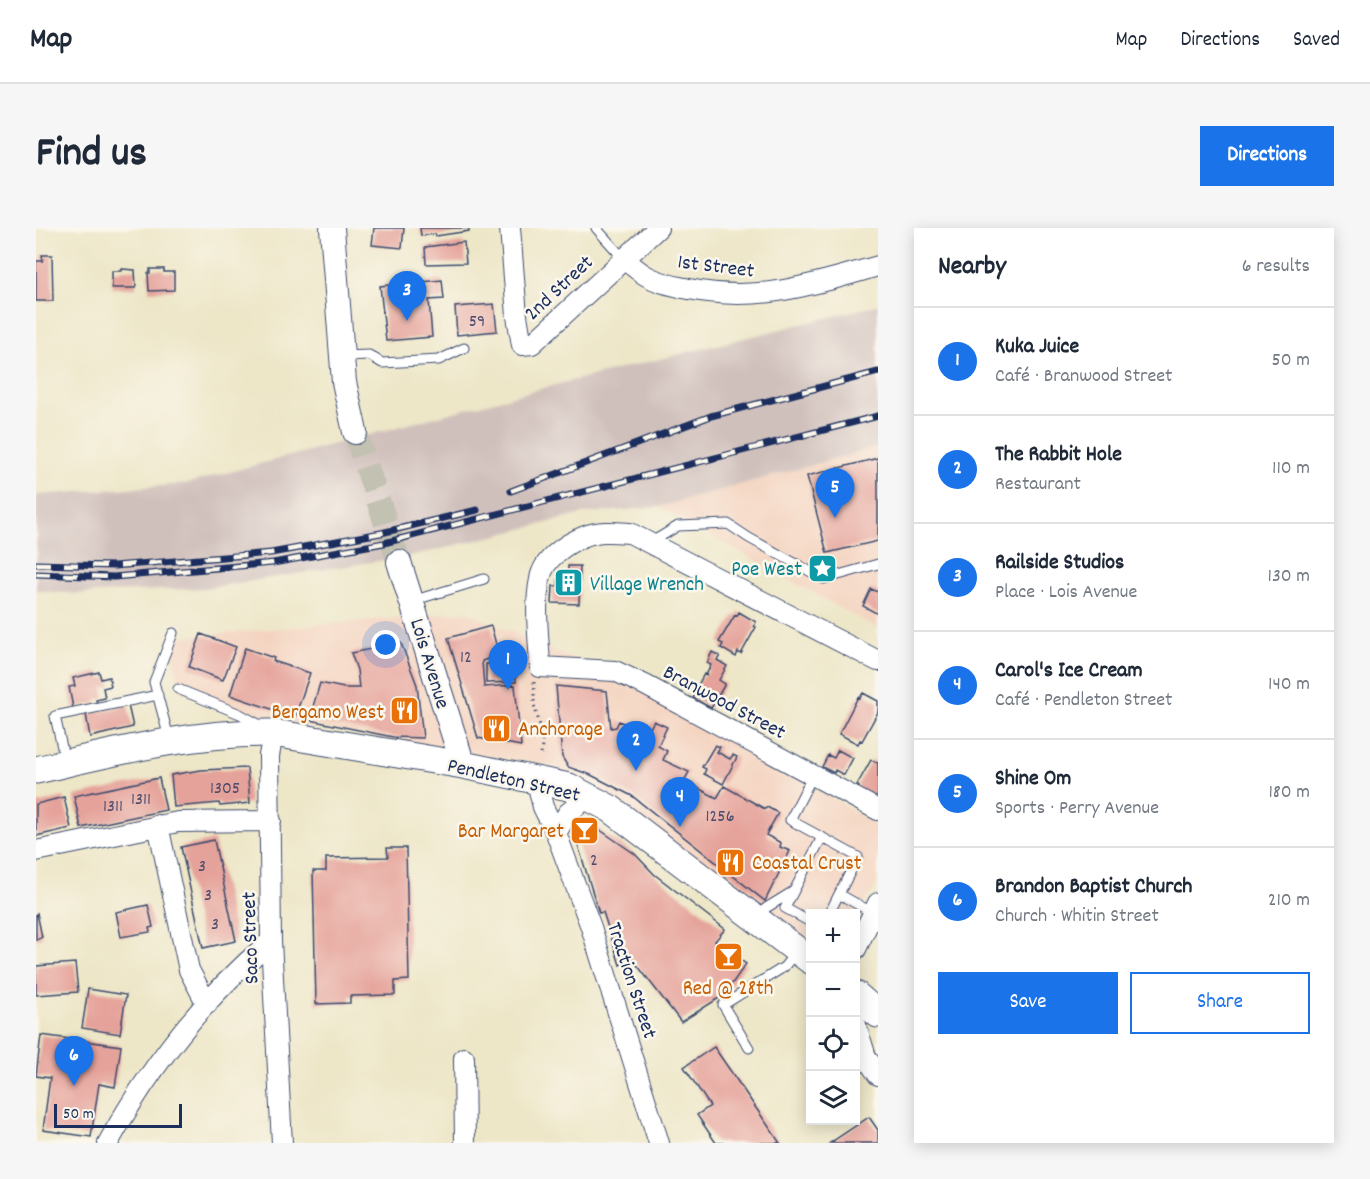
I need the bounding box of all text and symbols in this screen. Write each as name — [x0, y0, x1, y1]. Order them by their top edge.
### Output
text: Map — [30, 21, 72, 61]
text: Map — [1116, 26, 1147, 56]
text: Directions — [1180, 26, 1260, 56]
text: Saved — [1293, 26, 1340, 56]
text: Find us — [36, 126, 147, 186]
button: Directions — [1200, 126, 1334, 186]
street label: 1st Street — [676, 248, 756, 288]
street label: 2nd Street — [519, 249, 601, 329]
text: Nearby — [938, 249, 1006, 286]
text: 6 results — [1242, 253, 1310, 281]
pin: 3 — [388, 272, 427, 321]
house number: 59 — [469, 310, 485, 335]
text: Kuka Juice — [995, 332, 1079, 363]
text: 1 — [955, 347, 960, 375]
text: 50 m — [1272, 347, 1310, 375]
text: Café · Branwood Street — [995, 363, 1172, 391]
text: The Rabbit Hole — [995, 440, 1122, 471]
text: 2 — [953, 455, 962, 483]
text: 110 m — [1272, 455, 1310, 483]
pin: 5 — [816, 468, 854, 518]
text: Restaurant — [995, 471, 1081, 499]
text: Railside Studios — [995, 548, 1124, 579]
place icon: Poe West — [807, 552, 839, 584]
place label: Poe West — [731, 556, 802, 586]
text: 3 — [953, 563, 962, 591]
text: 130 m — [1268, 563, 1310, 591]
building icon: Village Wrench — [553, 567, 585, 599]
place label: Village Wrench — [590, 571, 704, 601]
text: Place · Lois Avenue — [995, 579, 1137, 607]
street label: Lois Avenue — [400, 615, 456, 713]
your location — [371, 630, 400, 659]
pin: 1 — [488, 640, 528, 690]
house number: 12 — [460, 646, 472, 671]
text: Carol's Ice Cream — [995, 656, 1143, 687]
street label: Branwood Street — [657, 659, 791, 749]
text: 4 — [953, 671, 962, 699]
text: 140 m — [1268, 671, 1310, 699]
text: Café · Pendleton Street — [995, 687, 1172, 715]
restaurant icon: Bergamo West — [389, 695, 421, 727]
place label: Bergamo West — [272, 699, 384, 729]
restaurant icon: Anchorage — [481, 712, 513, 744]
place label: Anchorage — [518, 716, 603, 746]
pin: 2 — [616, 722, 656, 771]
street label: Pendleton Street — [444, 752, 583, 812]
text: Shine Om — [995, 764, 1071, 795]
house number: 1305 — [210, 777, 240, 802]
pin: 4 — [660, 778, 700, 827]
text: 5 — [953, 779, 962, 807]
text: 180 m — [1268, 779, 1310, 807]
house number: 1311 — [131, 788, 151, 813]
house number: 1311 — [103, 795, 123, 820]
text: Sports · Perry Avenue — [995, 795, 1159, 823]
house number: 1256 — [706, 805, 734, 830]
bar icon: Bar Margaret — [569, 814, 601, 846]
place label: Bar Margaret — [458, 818, 564, 848]
restaurant icon: Coastal Crust — [715, 846, 747, 878]
house number: 2 — [590, 849, 598, 874]
place label: Coastal Crust — [752, 850, 862, 880]
house number: 3 — [198, 855, 206, 880]
text: Brandon Baptist Church — [995, 872, 1192, 903]
house number: 3 — [204, 884, 212, 909]
text: 6 — [953, 887, 962, 915]
text: 210 m — [1268, 887, 1310, 915]
street label: Saco Street — [235, 891, 269, 985]
text: Church · Whitin Street — [995, 903, 1159, 931]
map controls — [806, 909, 860, 1125]
button: + — [806, 909, 860, 963]
house number: 3 — [211, 913, 219, 938]
street label: Traction Street — [597, 919, 663, 1043]
bar icon: Red @ 28th — [712, 940, 744, 972]
button: − — [806, 963, 860, 1017]
button: Save — [938, 972, 1118, 1034]
button: Share — [1130, 972, 1310, 1034]
place label: Red @ 28th — [683, 975, 773, 1005]
button: locate — [806, 1017, 860, 1071]
pin: 6 — [54, 1036, 93, 1086]
button: layers — [806, 1071, 860, 1125]
scale bar — [54, 1101, 182, 1128]
text: 50 m — [63, 1103, 94, 1126]

